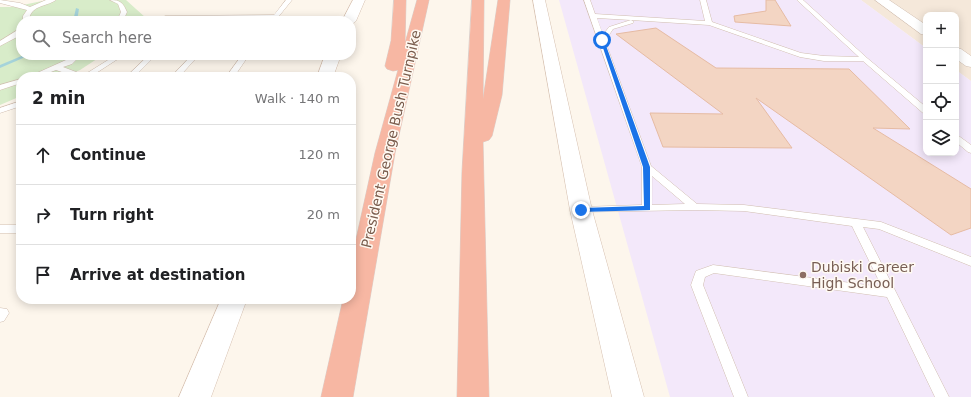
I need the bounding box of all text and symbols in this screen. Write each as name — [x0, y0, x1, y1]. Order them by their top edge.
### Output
map controls — [923, 12, 959, 156]
button: + — [923, 12, 959, 48]
search box — [16, 16, 356, 60]
icon: search — [30, 27, 52, 49]
text: Search here — [62, 29, 152, 47]
street label: President George Bush Turnpike — [358, 29, 424, 249]
route start — [593, 31, 611, 49]
button: − — [923, 48, 959, 84]
button: locate — [923, 84, 959, 120]
text: 2 min — [32, 88, 85, 108]
text: Walk · 140 m — [255, 91, 340, 106]
button: layers — [923, 120, 959, 156]
icon: ahead — [32, 144, 54, 166]
text: Continue — [70, 146, 146, 164]
text: 120 m — [298, 147, 340, 162]
route end — [572, 201, 590, 219]
icon: right — [32, 204, 54, 226]
text: Turn right — [70, 206, 154, 224]
text: 20 m — [307, 207, 340, 222]
place label: Dubiski Career High School — [811, 259, 914, 291]
icon: arrive — [32, 264, 54, 286]
text: Arrive at destination — [70, 266, 245, 284]
marker: Dubiski Career High School — [798, 270, 808, 280]

